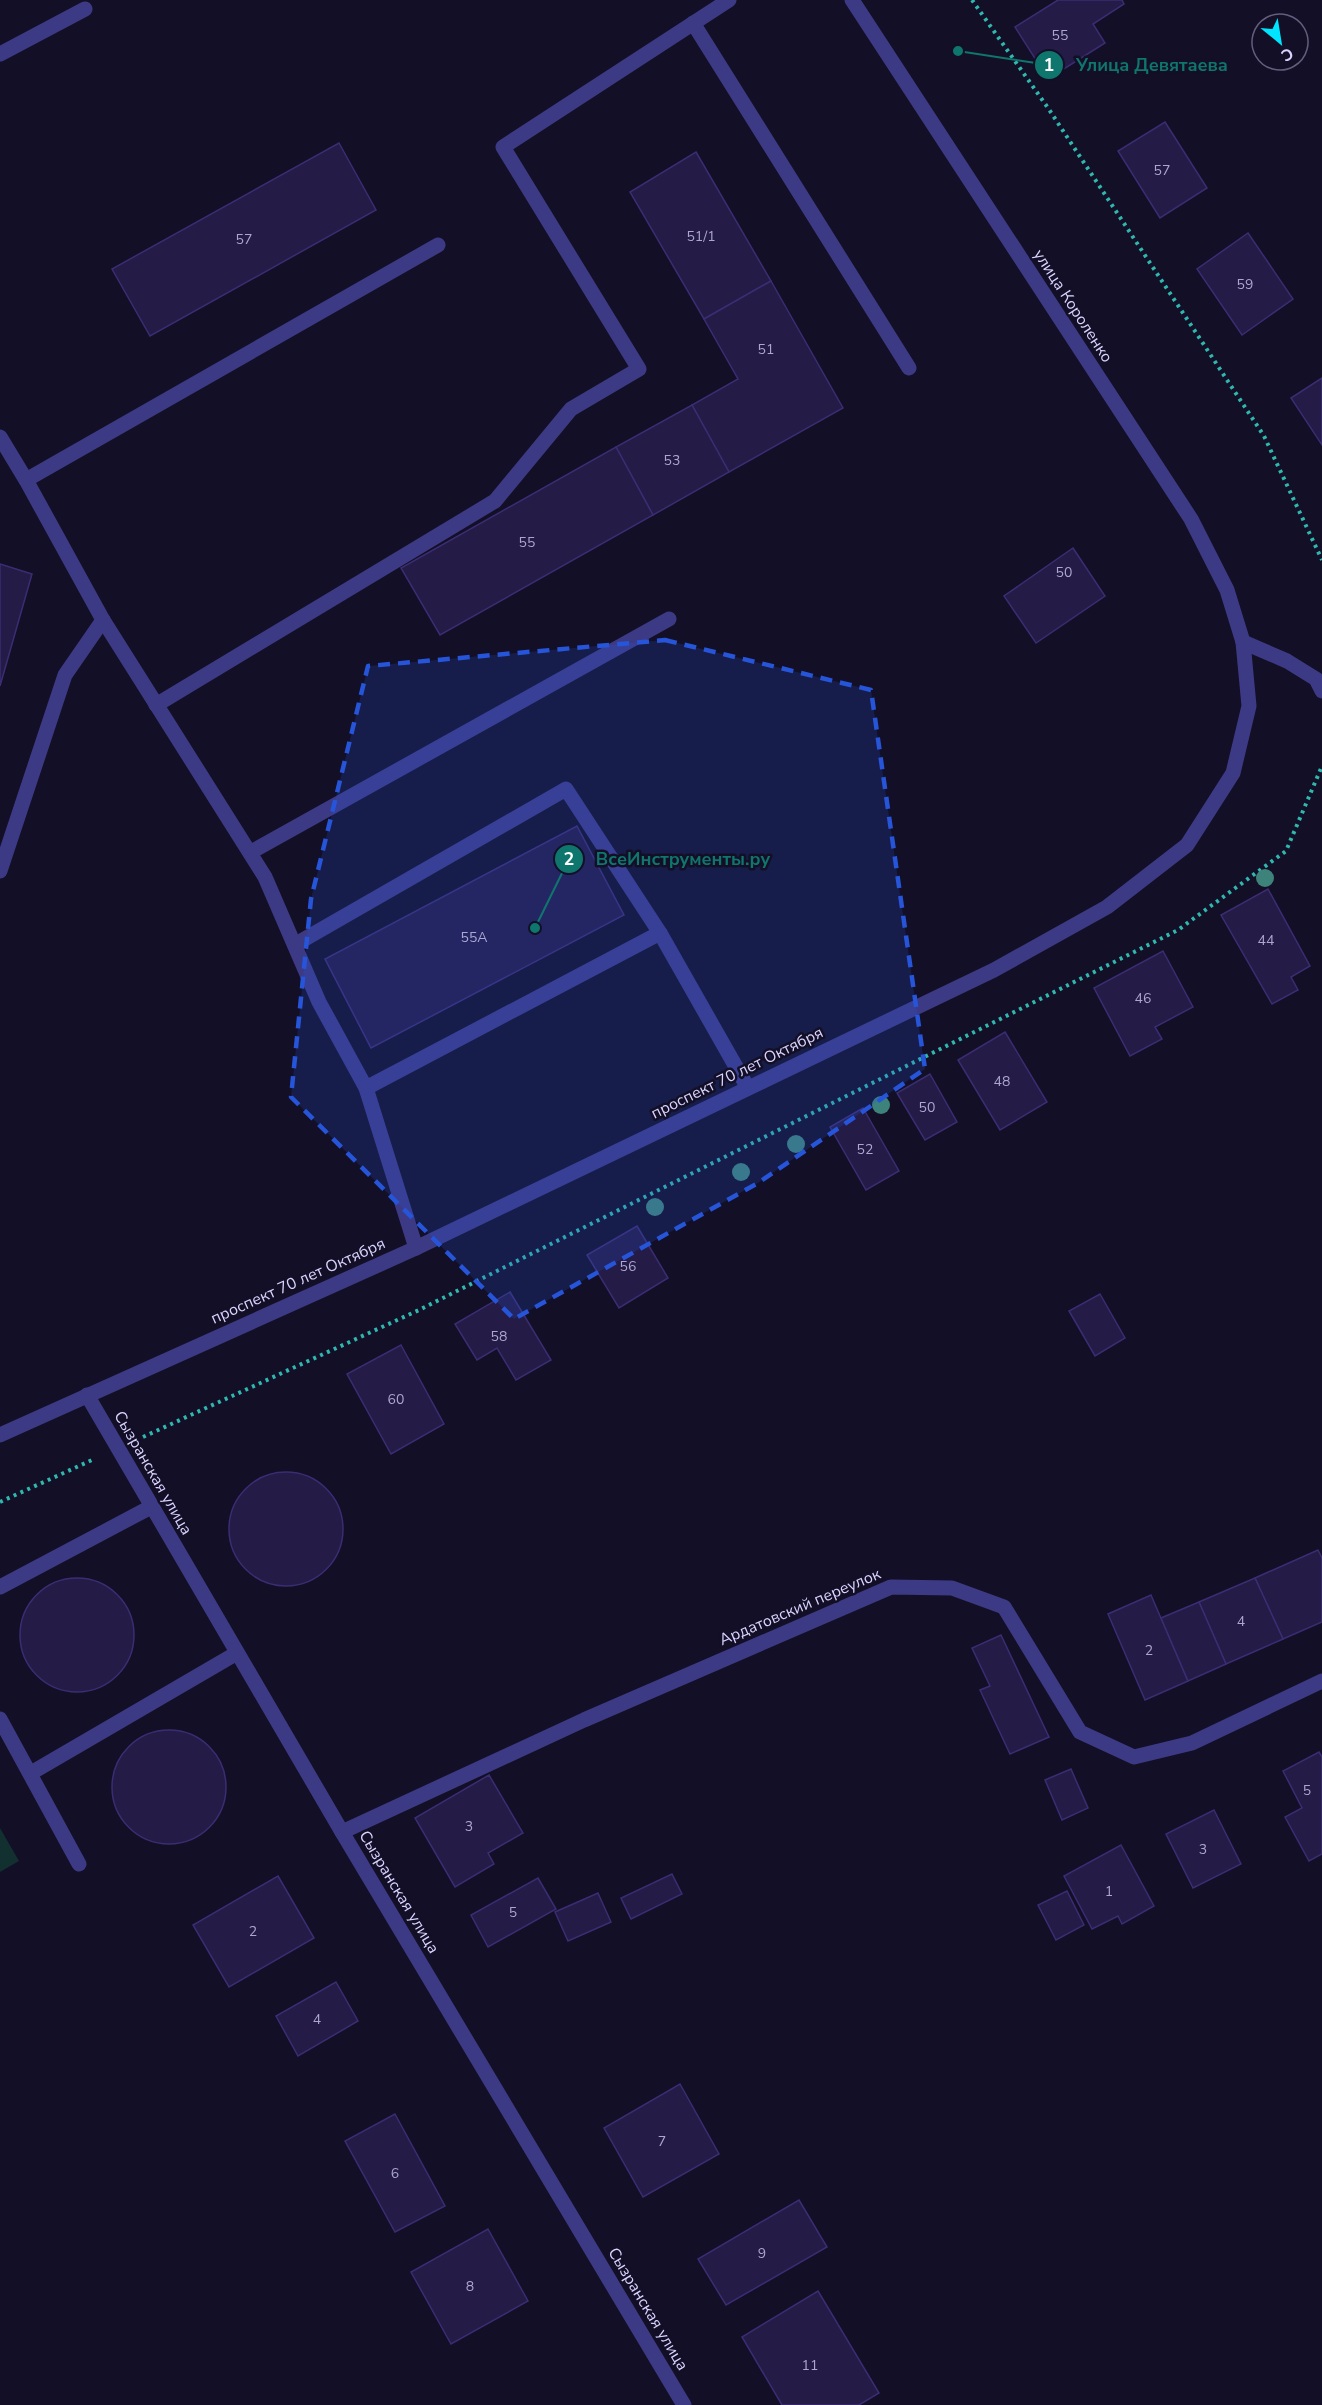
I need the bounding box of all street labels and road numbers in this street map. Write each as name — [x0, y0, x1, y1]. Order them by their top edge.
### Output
street label: улица Короленко — [1028, 245, 1118, 367]
street label: проспект 70 лет Октября — [647, 1022, 827, 1124]
street label: проспект 70 лет Октября — [207, 1232, 389, 1330]
street label: Сызранская улица — [109, 1407, 197, 1539]
street label: Ардатовский переулок — [716, 1563, 885, 1651]
street label: Сызранская улица — [354, 1826, 444, 1958]
street label: Сызранская улица — [603, 2243, 693, 2375]

